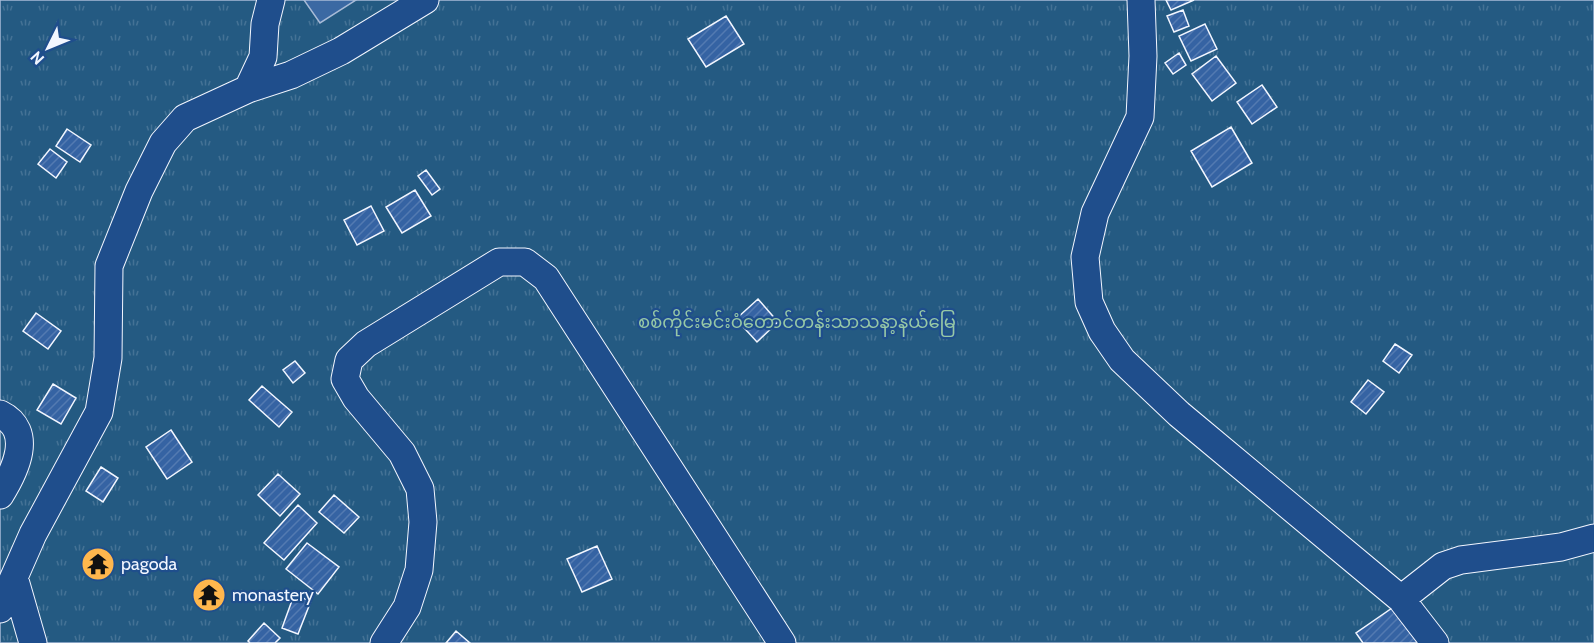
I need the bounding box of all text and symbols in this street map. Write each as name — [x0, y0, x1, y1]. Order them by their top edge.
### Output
north arrow — [18, 18, 78, 78]
text: N — [27, 47, 48, 69]
park label: စစ်ကိုင်းမင်းဝံတောင်တန်းသာသနာ့နယ်မြေ — [638, 308, 956, 337]
temple icon: pagoda — [80, 546, 116, 582]
place label: pagoda — [121, 553, 178, 575]
temple icon: monastery — [191, 577, 227, 613]
place label: monastery — [232, 584, 314, 606]

